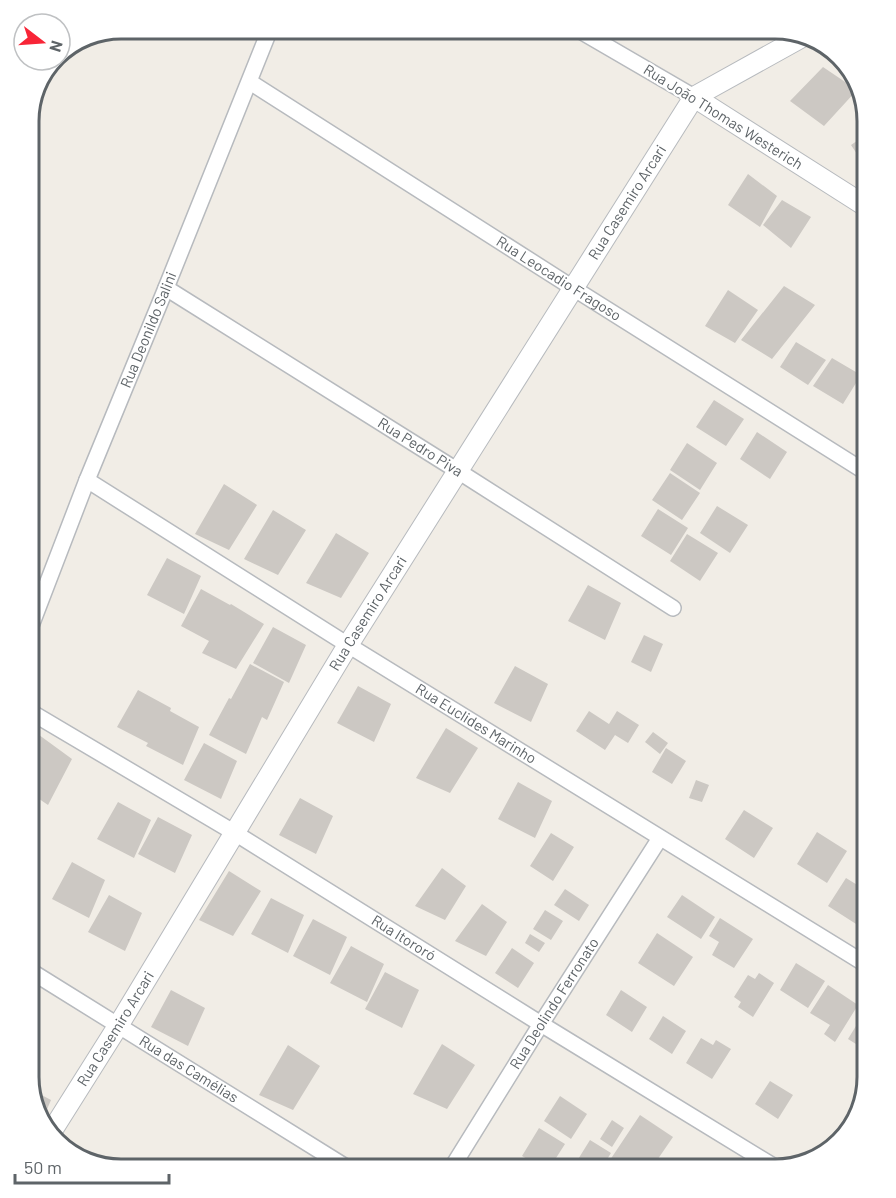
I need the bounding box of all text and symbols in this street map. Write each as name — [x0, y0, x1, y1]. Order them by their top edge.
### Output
north arrow — [12, 12, 72, 72]
text: N — [46, 39, 67, 54]
street label: Rua João Thomas Westerich — [641, 60, 806, 173]
street label: Rua Casemiro Arcari — [584, 141, 669, 263]
street label: Rua Leocadio Fragoso — [493, 232, 625, 324]
street label: Rua Deonildo Salini — [116, 269, 180, 390]
street label: Rua Pedro Piva — [375, 413, 466, 480]
street label: Rua Casemiro Arcari — [325, 552, 410, 674]
street label: Rua Euclides Marinho — [413, 679, 540, 767]
street label: Rua Itororó — [369, 911, 439, 964]
street label: Rua Deolindo Ferronato — [505, 934, 602, 1072]
street label: Rua Casemiro Arcari — [72, 967, 157, 1089]
street label: Rua das Camélias — [136, 1031, 242, 1106]
scale bar — [15, 1147, 170, 1185]
text: 50 m — [24, 1156, 62, 1178]

